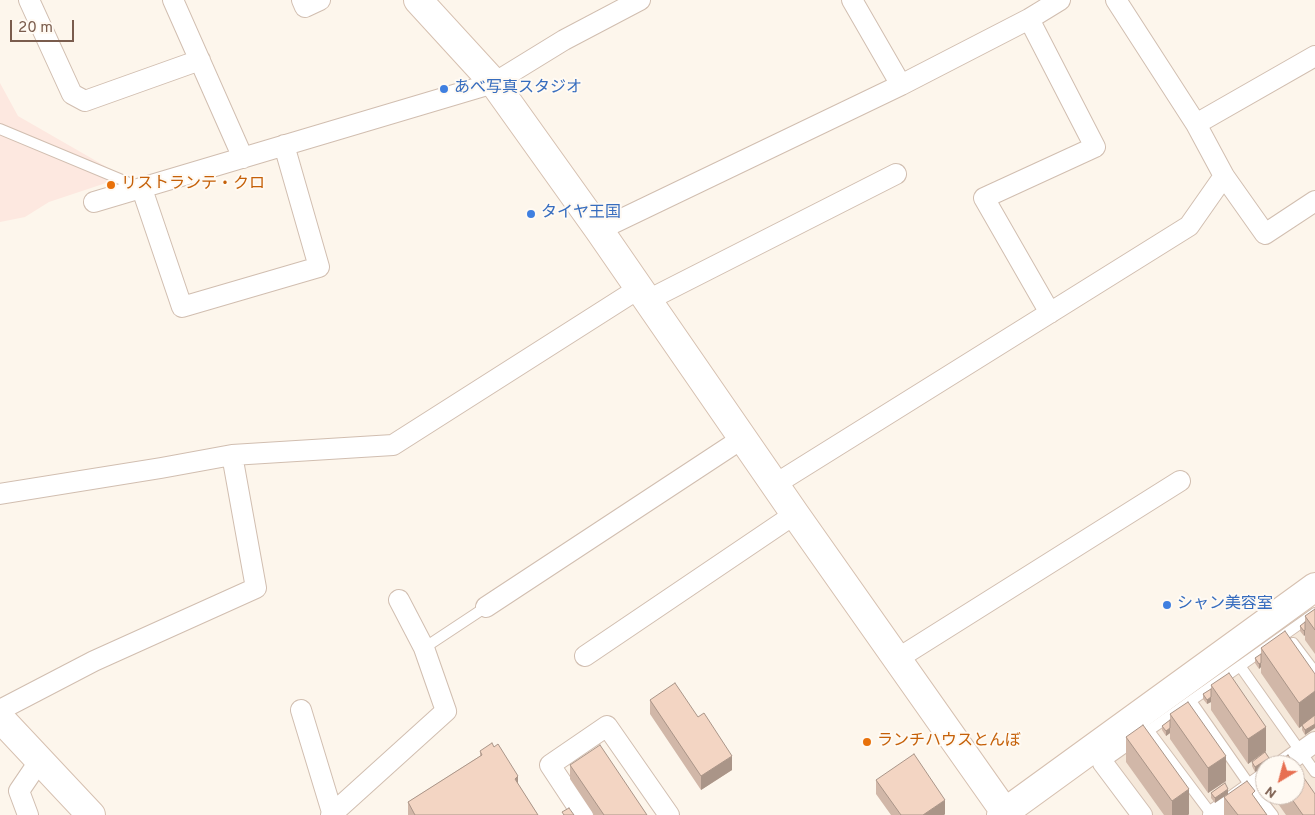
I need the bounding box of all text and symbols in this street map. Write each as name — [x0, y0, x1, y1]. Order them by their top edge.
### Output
scale bar — [12, 10, 76, 42]
text: 20 m — [18, 19, 53, 38]
place label: あべ写真スタジオ — [454, 79, 582, 99]
marker: あべ写真スタジオ — [438, 83, 450, 95]
place label: リストランテ・クロ — [121, 175, 265, 195]
marker: リストランテ・クロ — [105, 179, 117, 191]
place label: タイヤ王国 — [541, 204, 621, 224]
marker: タイヤ王国 — [525, 208, 537, 220]
place label: シャン美容室 — [1177, 595, 1273, 615]
marker: シャン美容室 — [1161, 599, 1173, 611]
place label: ランチハウスとんぼ — [877, 732, 1021, 752]
marker: ランチハウスとんぼ — [861, 736, 873, 748]
north arrow — [1255, 755, 1305, 805]
text: N — [1262, 782, 1280, 801]

